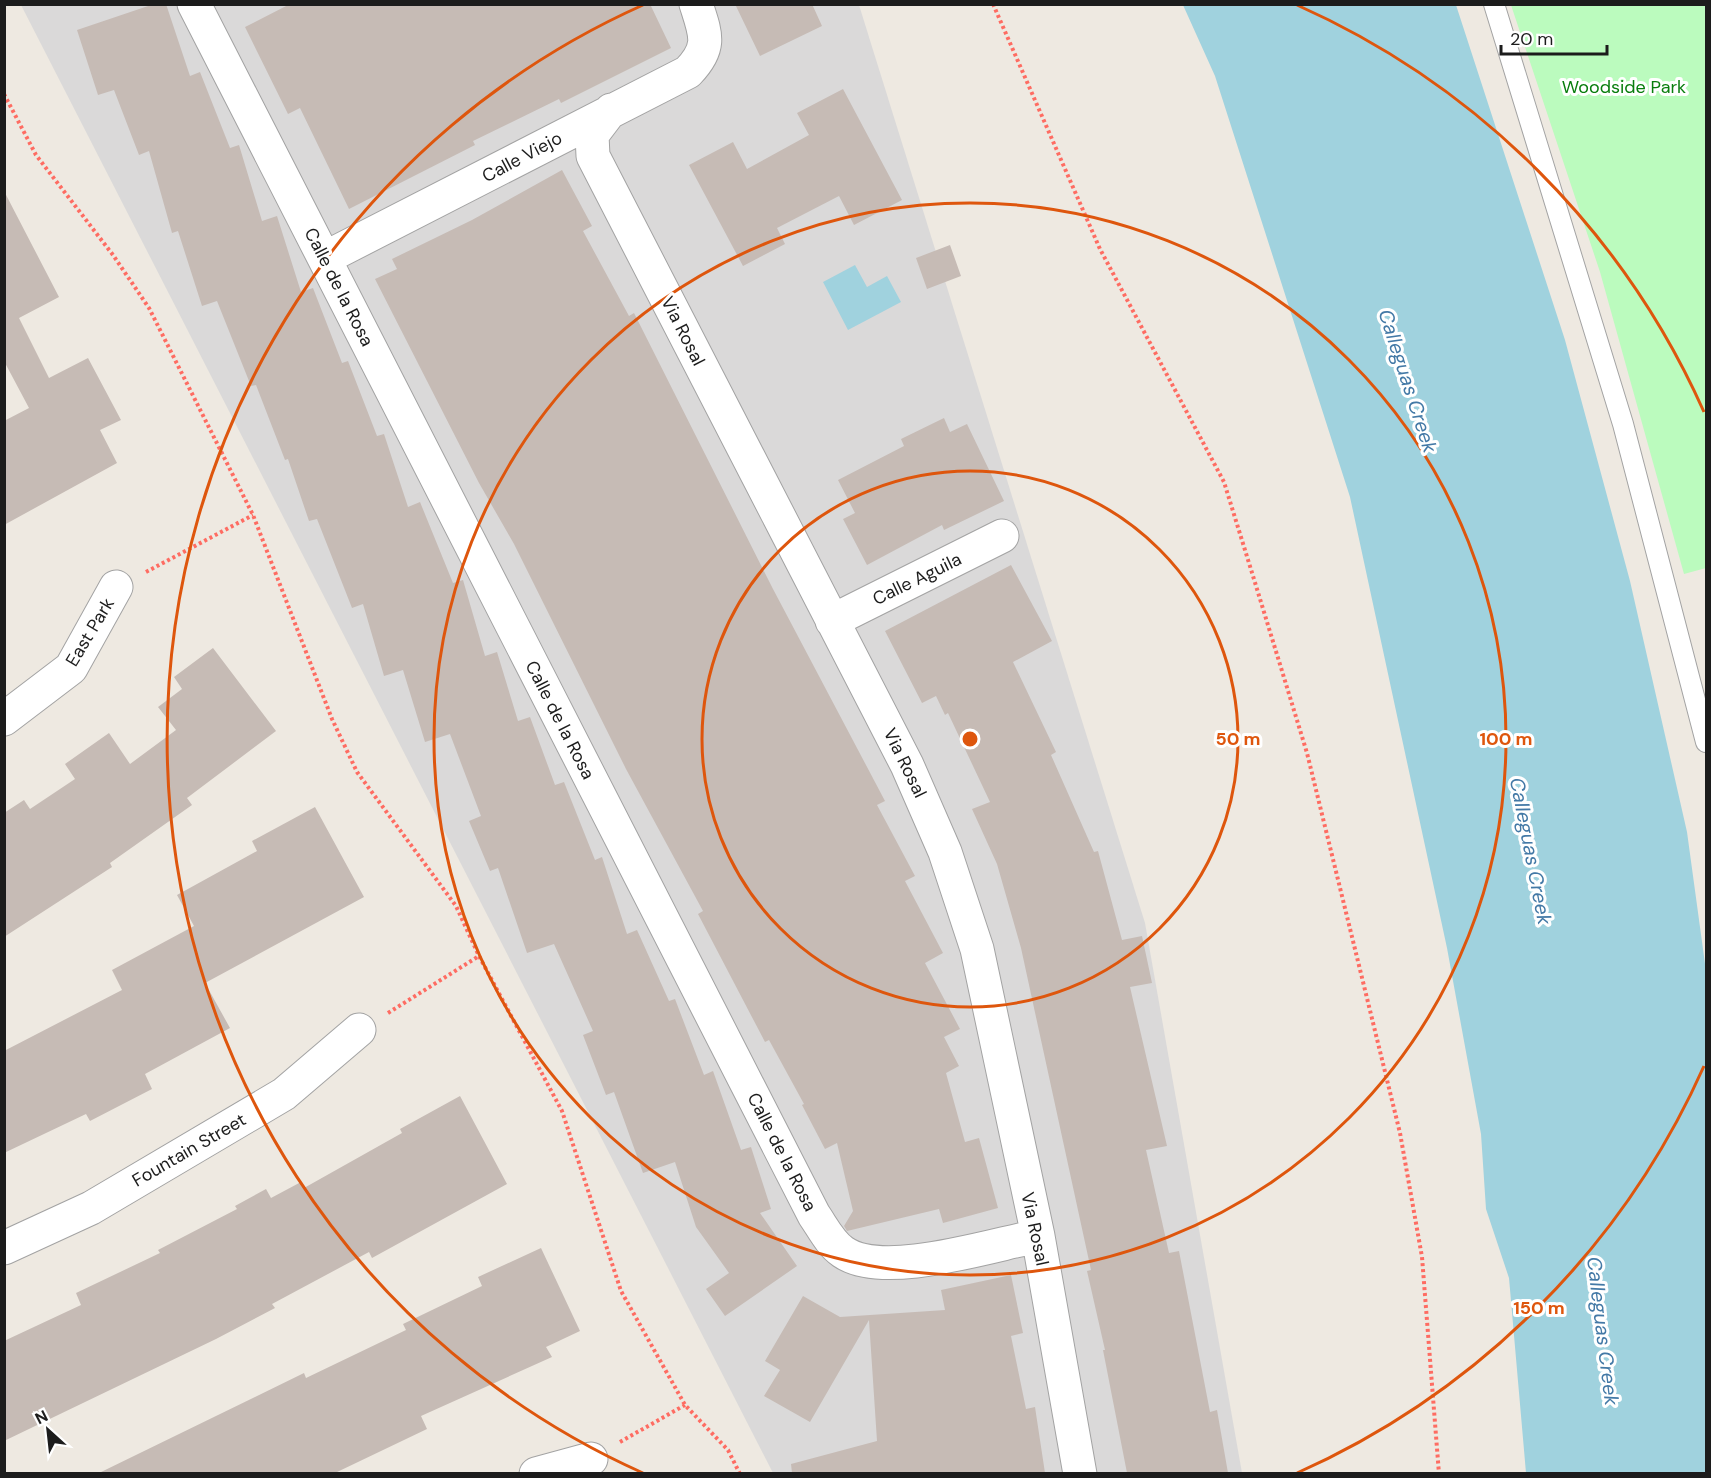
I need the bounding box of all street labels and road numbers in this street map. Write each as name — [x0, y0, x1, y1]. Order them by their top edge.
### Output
street label: Calle Viejo — [478, 126, 566, 188]
street label: Calle de la Rosa — [299, 224, 379, 350]
street label: Via Rosal — [655, 292, 711, 370]
street label: Calle Aguila — [869, 547, 965, 611]
street label: East Park — [60, 593, 120, 671]
street label: Calle de la Rosa — [520, 657, 600, 783]
street label: Via Rosal — [878, 724, 932, 802]
street label: Calle de la Rosa — [742, 1089, 822, 1215]
street label: Fountain Street — [128, 1108, 250, 1192]
street label: Via Rosal — [1016, 1190, 1054, 1268]

